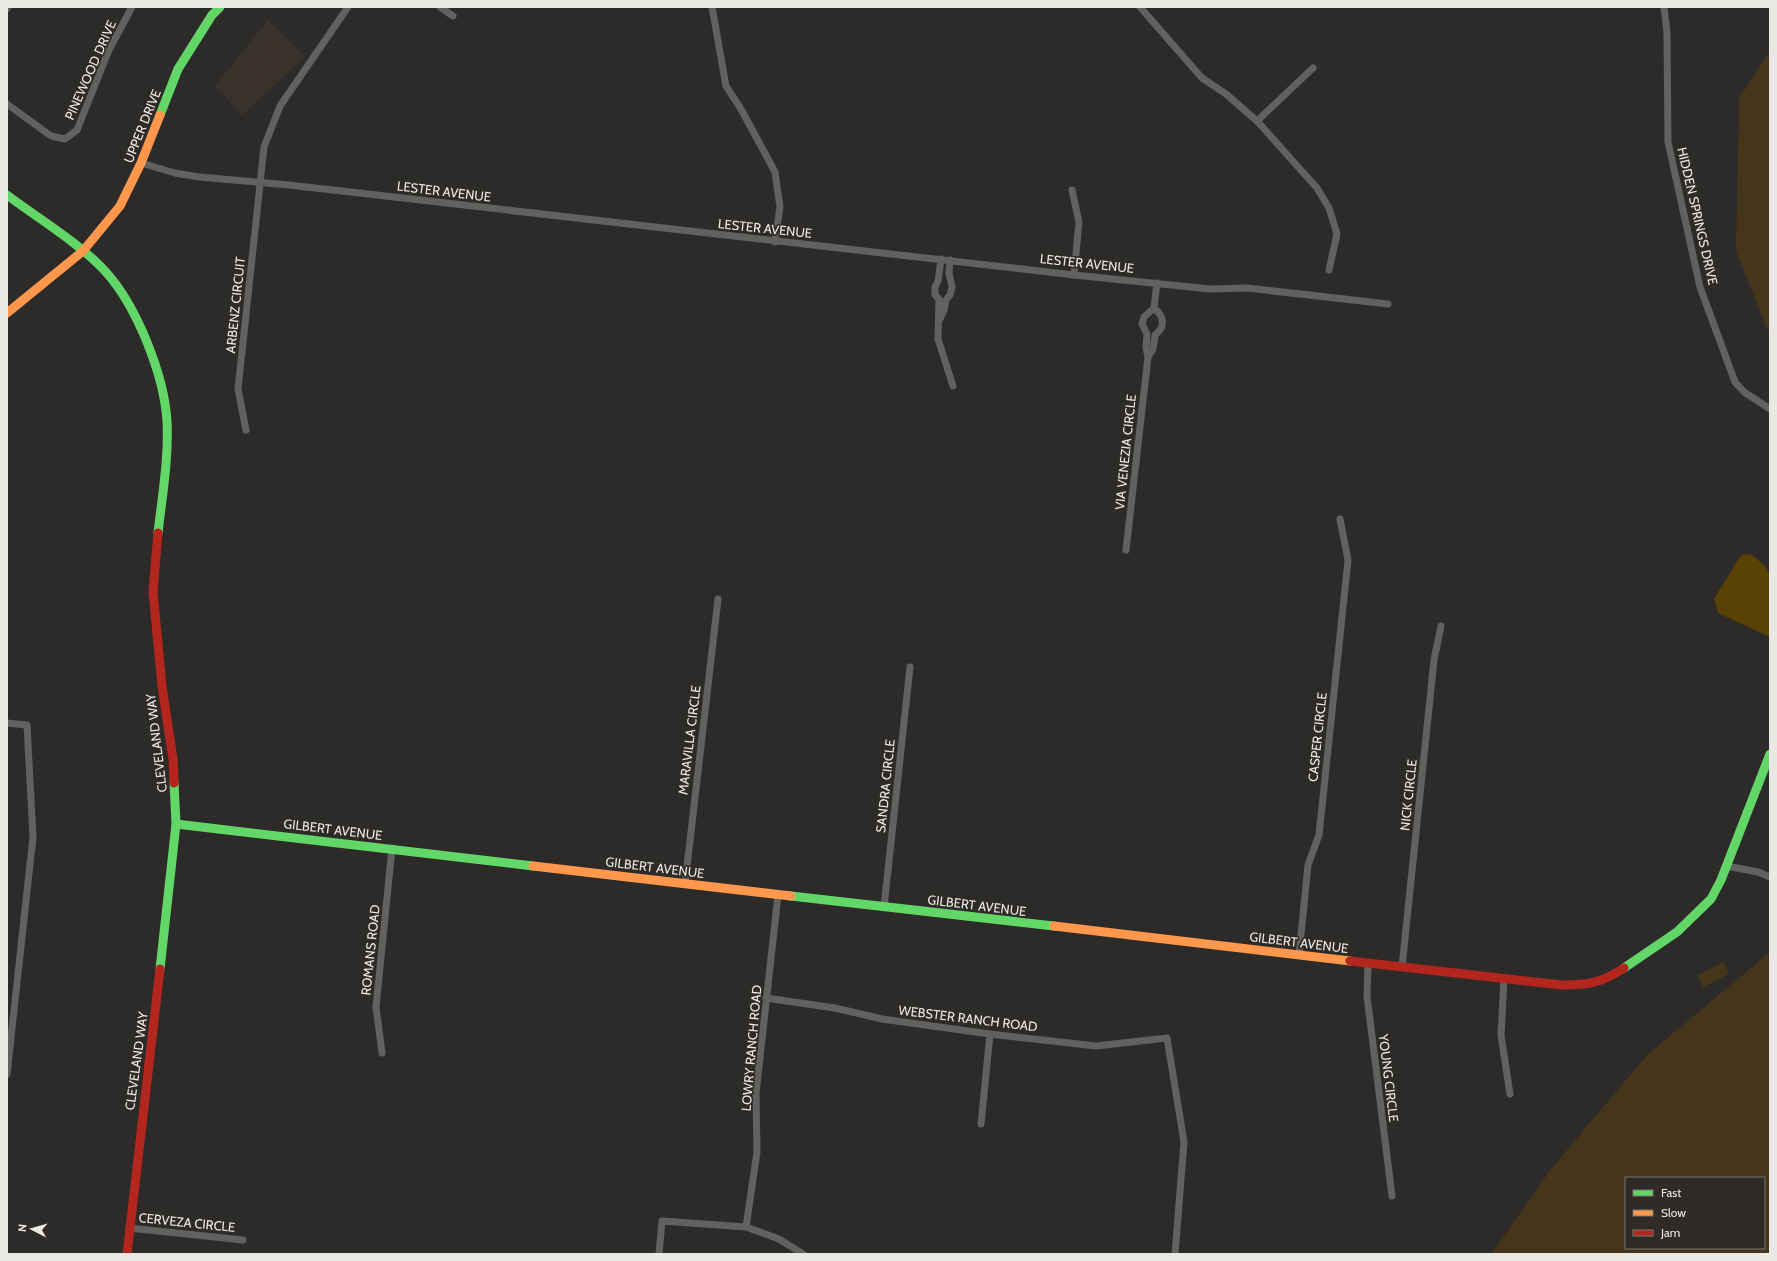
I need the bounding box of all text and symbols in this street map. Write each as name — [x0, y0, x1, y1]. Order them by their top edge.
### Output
street label: PINEWOOD DRIVE — [61, 18, 119, 122]
street label: UPPER DRIVE — [120, 87, 164, 165]
street label: HIDDEN SPRINGS DRIVE — [1674, 146, 1722, 286]
street label: LESTER AVENUE — [396, 177, 492, 205]
street label: LESTER AVENUE — [717, 215, 813, 241]
street label: LESTER AVENUE — [1039, 250, 1135, 276]
street label: ARBENZ CIRCUIT — [222, 256, 248, 354]
street label: VIA VENEZIA CIRCLE — [1111, 394, 1139, 510]
street label: MARAVILLA CIRCLE — [674, 684, 704, 796]
street label: CASPER CIRCLE — [1304, 691, 1330, 783]
street label: CLEVELAND WAY — [142, 692, 170, 793]
street label: SANDRA CIRCLE — [872, 738, 898, 834]
street label: NICK CIRCLE — [1396, 759, 1420, 831]
street label: GILBERT AVENUE — [283, 815, 383, 843]
street label: GILBERT AVENUE — [605, 853, 705, 881]
street label: GILBERT AVENUE — [927, 891, 1027, 919]
street label: ROMANS ROAD — [357, 904, 383, 996]
street label: GILBERT AVENUE — [1249, 928, 1349, 956]
street label: LOWRY RANCH ROAD — [738, 984, 764, 1112]
street label: WEBSTER RANCH ROAD — [898, 1002, 1038, 1034]
street label: CLEVELAND WAY — [121, 1010, 151, 1111]
street label: YOUNG CIRCLE — [1376, 1032, 1402, 1123]
legend — [1625, 1177, 1765, 1249]
text: Fast — [1661, 1185, 1681, 1200]
text: Slow — [1661, 1205, 1686, 1220]
north arrow — [12, 1209, 52, 1249]
street label: CERVEZA CIRCLE — [138, 1209, 236, 1235]
text: N — [15, 1223, 29, 1233]
text: Jam — [1660, 1225, 1680, 1240]

